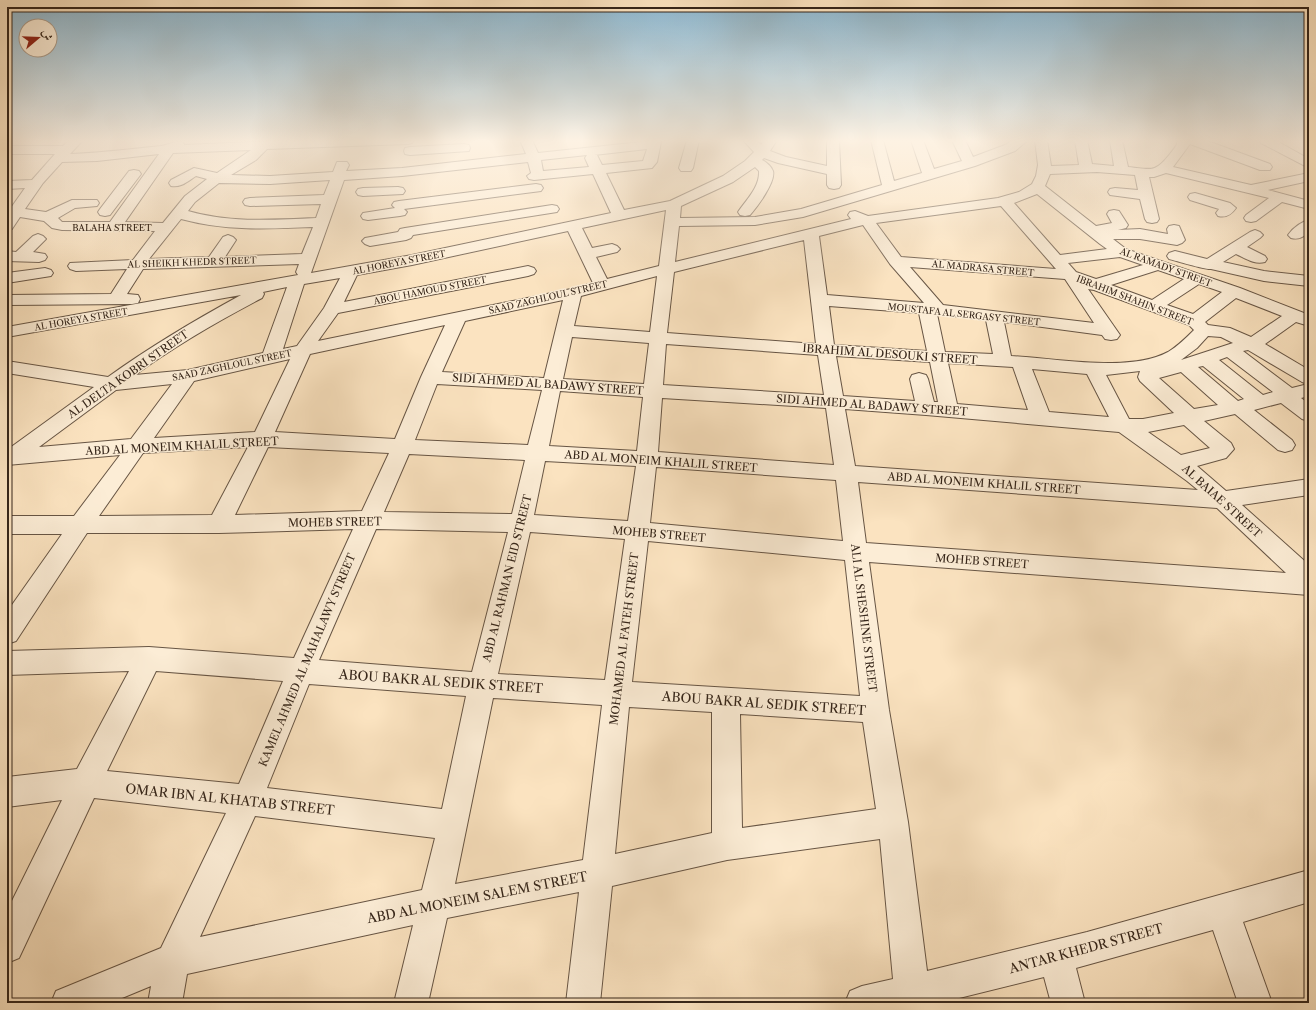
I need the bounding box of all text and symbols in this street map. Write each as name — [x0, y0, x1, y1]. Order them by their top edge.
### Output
north arrow — [18, 18, 58, 58]
text: ش — [39, 27, 56, 42]
street label: BALAHA STREET — [72, 222, 152, 233]
street label: AL RAMADY STREET — [1118, 245, 1214, 289]
street label: AL HOREYA STREET — [350, 248, 447, 277]
street label: AL SHEIKH KHEDR STREET — [126, 254, 257, 270]
street label: AL MADRASA STREET — [930, 258, 1035, 278]
street label: IBRAHIM SHAHIN STREET — [1075, 273, 1195, 327]
street label: ABOU HAMOUD STREET — [372, 274, 488, 307]
street label: SAAD ZAGHLOUL STREET — [487, 278, 609, 316]
street label: MOUSTAFA AL SERGASY STREET — [887, 301, 1041, 328]
street label: AL HOREYA STREET — [32, 305, 129, 333]
street label: AL DELTA KOBRI STREET — [64, 326, 192, 422]
street label: IBRAHIM AL DESOUKI STREET — [802, 341, 979, 367]
street label: SAAD ZAGHLOUL STREET — [171, 347, 293, 383]
street label: SIDI AHMED AL BADAWY STREET — [452, 370, 645, 398]
street label: SIDI AHMED AL BADAWY STREET — [776, 391, 969, 419]
street label: ABD AL MONEIM KHALIL STREET — [84, 434, 280, 458]
street label: ABD AL MONEIM KHALIL STREET — [563, 447, 759, 475]
street label: AL BAIAE STREET — [1178, 461, 1265, 541]
street label: ABD AL MONEIM KHALIL STREET — [886, 469, 1082, 497]
street label: ABD AL RAHMAN EID STREET — [479, 492, 535, 664]
street label: MOHEB STREET — [288, 514, 383, 530]
street label: MOHEB STREET — [612, 523, 707, 545]
street label: ALI AL SHESHINE STREET — [848, 542, 880, 694]
street label: KAMEL AHMED AL MAHALAWY STREET — [256, 551, 359, 769]
street label: MOHAMED AL FATEH STREET — [606, 551, 642, 726]
street label: MOHEB STREET — [935, 551, 1030, 571]
street label: ABOU BAKR AL SEDIK STREET — [337, 666, 544, 696]
street label: ABOU BAKR AL SEDIK STREET — [660, 688, 867, 718]
street label: OMAR IBN AL KHATAB STREET — [125, 780, 336, 818]
street label: ABD AL MONEIM SALEM STREET — [364, 868, 589, 926]
street label: ANTAR KHEDR STREET — [1006, 920, 1165, 977]

